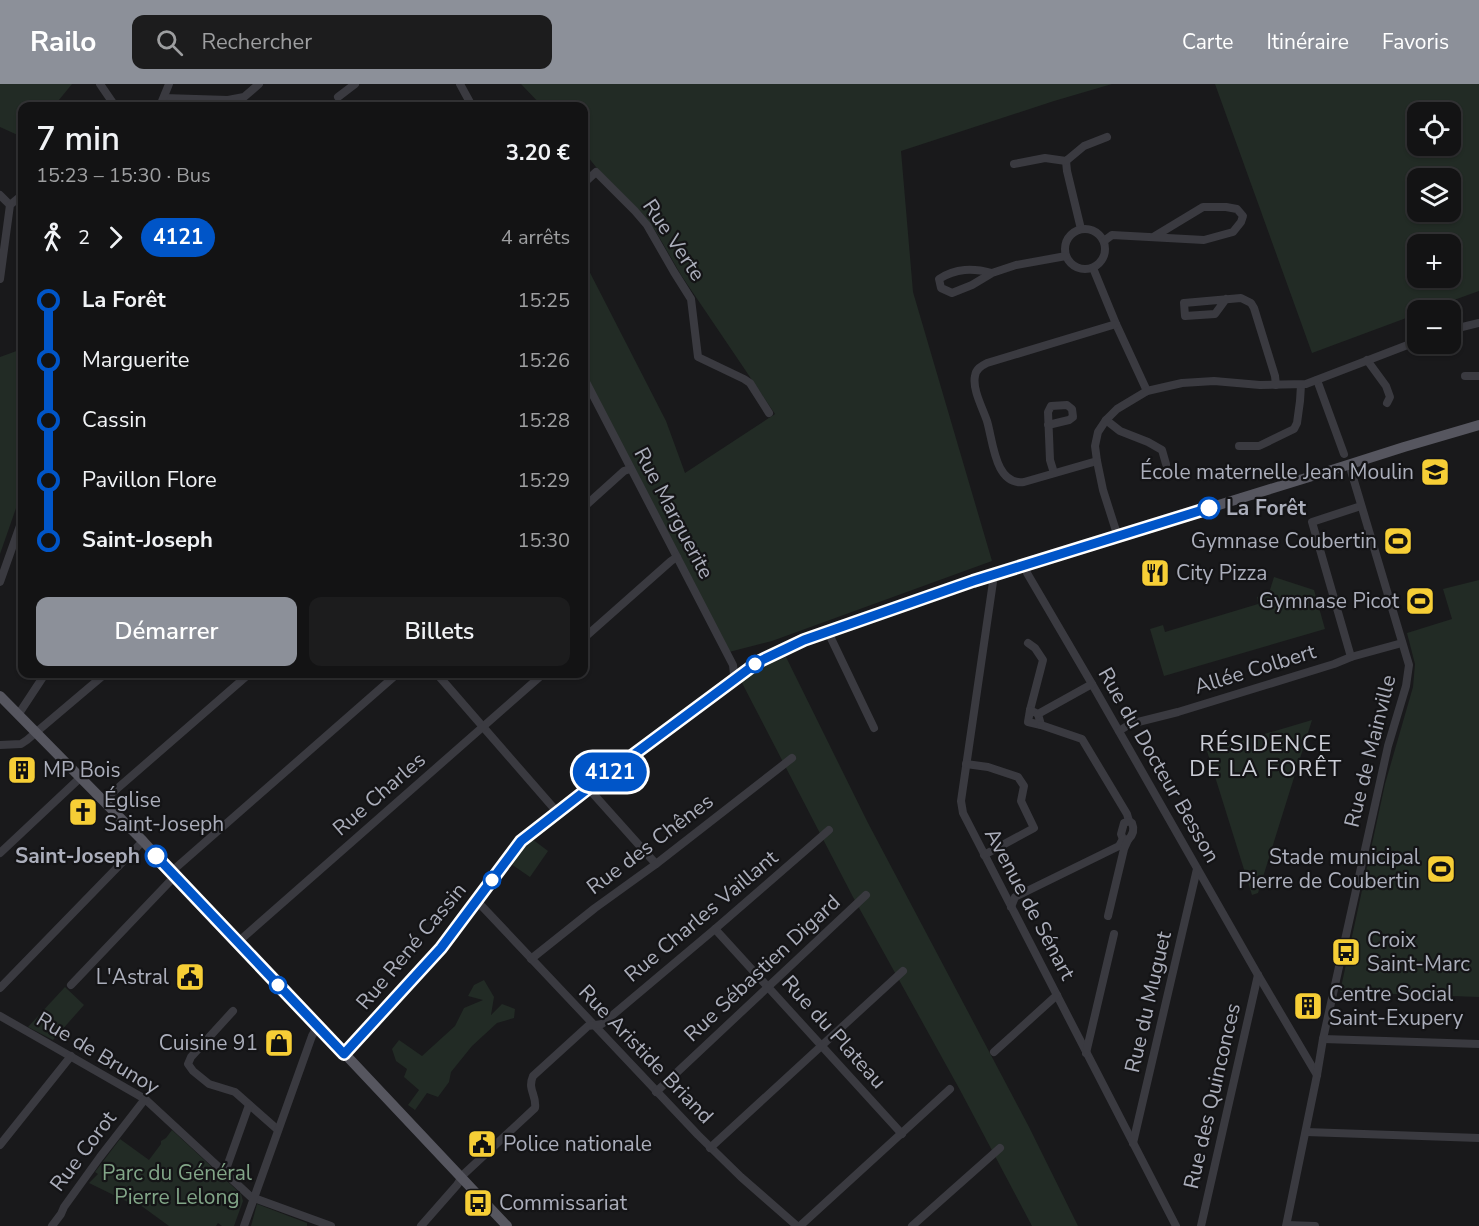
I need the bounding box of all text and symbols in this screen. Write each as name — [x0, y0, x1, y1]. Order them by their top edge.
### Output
search box — [132, 15, 552, 69]
text: Railo — [30, 23, 96, 61]
icon: search — [153, 26, 186, 59]
text: Rechercher — [201, 27, 312, 57]
text: Carte — [1182, 28, 1233, 56]
text: Itinéraire — [1266, 28, 1349, 56]
text: Favoris — [1382, 28, 1449, 56]
map controls — [1407, 102, 1461, 354]
button: locate — [1407, 102, 1461, 156]
text: 7 min — [36, 117, 120, 162]
text: 3.20 € — [506, 138, 570, 168]
text: 15:23 – 15:30 · Bus — [36, 162, 211, 189]
button: layers — [1407, 168, 1461, 222]
street label: Rue Verte — [636, 193, 712, 287]
icon: walk — [36, 221, 69, 254]
icon: forward — [99, 221, 132, 254]
text: 4121 — [153, 223, 203, 251]
text: 2 — [78, 224, 90, 251]
text: 4 arrêts — [501, 224, 570, 251]
button: + — [1407, 234, 1461, 288]
text: La Forêt — [82, 285, 166, 315]
text: 15:25 — [517, 287, 570, 314]
button: − — [1407, 300, 1461, 354]
text: Marguerite — [82, 345, 189, 375]
text: 15:26 — [517, 347, 570, 374]
text: Cassin — [82, 405, 147, 435]
text: 15:28 — [517, 407, 570, 434]
street label: Rue Marguerite — [628, 442, 720, 584]
school or university icon: École maternelle Jean Moulin — [1419, 456, 1451, 488]
place label: École maternelle Jean Moulin — [1140, 458, 1414, 486]
text: Pavillon Flore — [82, 465, 217, 495]
text: 15:29 — [517, 467, 570, 494]
place label: La Forêt — [1226, 494, 1307, 522]
marker: La Forêt — [1198, 497, 1220, 519]
text: Saint-Joseph — [82, 525, 213, 555]
sports icon: Gymnase Coubertin — [1382, 525, 1414, 557]
text: 15:30 — [517, 527, 570, 554]
place label: Gymnase Coubertin — [1191, 527, 1377, 555]
restaurant icon: City Pizza — [1139, 557, 1171, 589]
place label: City Pizza — [1176, 559, 1267, 587]
sports icon: Gymnase Picot — [1404, 585, 1436, 617]
place label: Gymnase Picot — [1259, 587, 1400, 615]
button: Démarrer — [36, 597, 297, 666]
button: Billets — [309, 597, 570, 666]
street label: Allée Colbert — [1191, 637, 1320, 701]
unlabelled marker — [746, 655, 764, 673]
street label: Rue du Docteur Besson — [1092, 662, 1226, 868]
street label: Rue de Mainville — [1338, 672, 1402, 830]
district label: RÉSIDENCE DE LA FORÊT — [1189, 729, 1343, 784]
street label: Rue Charles — [327, 746, 431, 842]
line badge: 4121 — [568, 752, 652, 792]
building icon: MP Bois — [6, 754, 38, 786]
place label: MP Bois — [43, 756, 121, 784]
text: 4121 — [585, 758, 635, 786]
place label: Église Saint-Joseph — [104, 786, 224, 838]
street label: Rue des Chênes — [581, 787, 719, 901]
church icon: Église Saint-Joseph — [67, 796, 99, 828]
street label: Avenue de Sénart — [978, 823, 1082, 985]
place label: Saint-Joseph — [15, 842, 140, 870]
street label: Rue Charles Vaillant — [618, 843, 784, 988]
place label: Stade municipal Pierre de Coubertin — [1238, 843, 1421, 895]
marker: Saint-Joseph — [145, 845, 167, 867]
sports icon: Stade municipal Pierre de Coubertin — [1425, 853, 1457, 885]
unlabelled marker — [483, 871, 501, 889]
street label: Rue René Cassin — [350, 877, 472, 1015]
street label: Rue Sébastien Digard — [678, 888, 846, 1048]
place label: Croix Saint-Marc — [1367, 926, 1470, 978]
street label: Rue du Muguet — [1118, 928, 1178, 1075]
bus stop icon: Croix Saint-Marc — [1330, 936, 1362, 968]
public building icon: L'Astral — [174, 961, 206, 993]
place label: L'Astral — [96, 963, 170, 991]
street label: Rue du Plateau — [775, 969, 893, 1095]
unlabelled marker — [269, 976, 287, 994]
street label: Rue Aristide Briand — [572, 978, 720, 1130]
place label: Centre Social Saint-Exupery — [1329, 980, 1463, 1032]
building icon: Centre Social Saint-Exupery — [1292, 990, 1324, 1022]
street label: Rue des Quinconces — [1177, 1000, 1247, 1192]
street label: Rue de Brunoy — [31, 1005, 165, 1101]
shop icon: Cuisine 91 — [263, 1027, 295, 1059]
place label: Cuisine 91 — [159, 1029, 258, 1057]
street label: Rue Corot — [44, 1105, 123, 1197]
public building icon: Police nationale — [466, 1128, 498, 1160]
place label: Police nationale — [503, 1130, 652, 1158]
park label: Parc du Général Pierre Lelong — [102, 1159, 253, 1211]
bus stop icon: Commissariat — [462, 1187, 494, 1219]
place label: Commissariat — [499, 1189, 628, 1217]

